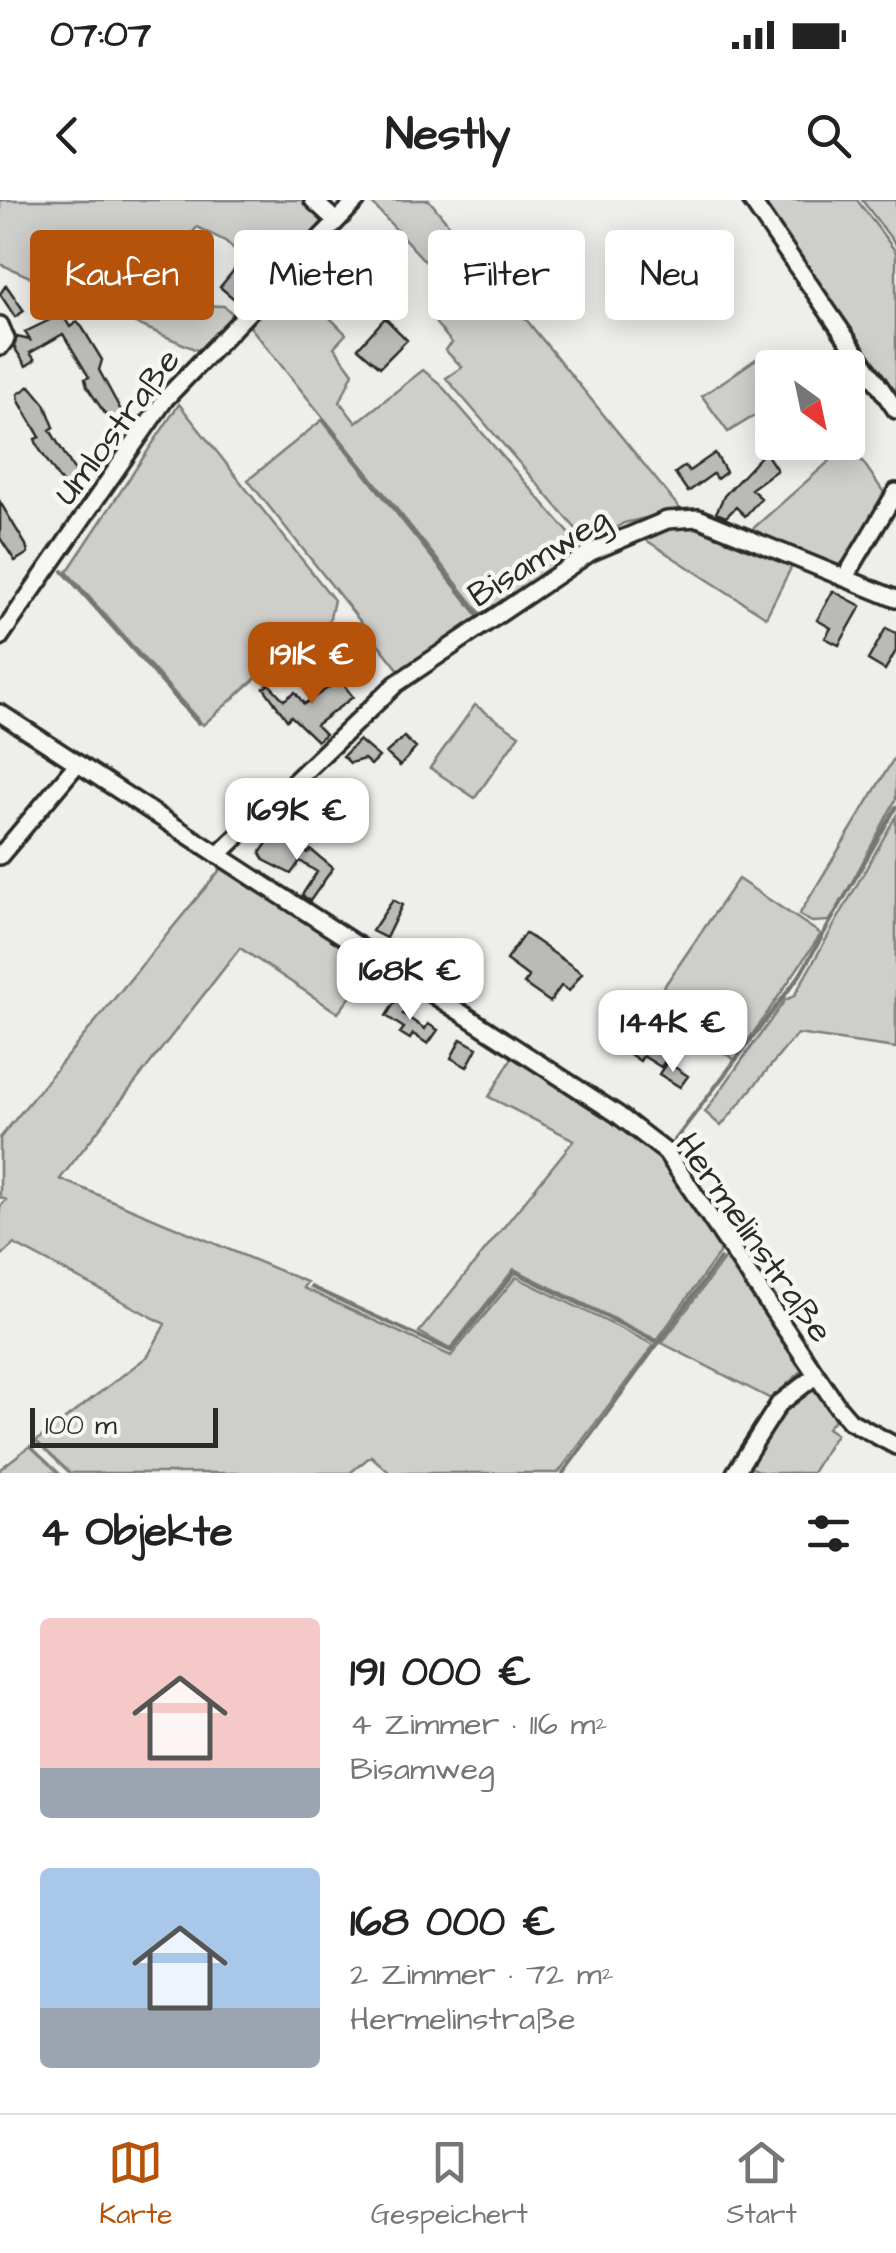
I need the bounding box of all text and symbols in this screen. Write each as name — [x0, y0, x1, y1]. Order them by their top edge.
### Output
text: 07:07 — [50, 9, 151, 61]
text: Nestly — [385, 104, 511, 166]
icon: back — [40, 108, 95, 163]
icon: search — [801, 108, 856, 163]
chip: Kaufen — [30, 230, 214, 320]
chip: Mieten — [234, 230, 408, 320]
chip: Filter — [428, 230, 585, 320]
chip: Neu — [605, 230, 734, 320]
street label: Umlostraße — [42, 338, 192, 515]
north arrow — [755, 350, 865, 460]
map controls — [755, 350, 865, 460]
street label: Bisamweg — [459, 495, 620, 622]
pin: 191K € — [231, 622, 393, 707]
text: 191K € — [270, 632, 354, 677]
pin: 169K € — [216, 778, 378, 863]
text: 169K € — [247, 788, 347, 833]
pin: 168K € — [329, 938, 491, 1023]
text: 168K € — [359, 948, 461, 993]
pin: 144K € — [592, 990, 754, 1075]
text: 144K € — [620, 1000, 726, 1045]
street label: Hermelinstraße — [663, 1123, 845, 1353]
scale bar — [30, 1403, 218, 1448]
text: 100 m — [45, 1406, 117, 1445]
text: 4 Objekte — [40, 1504, 233, 1562]
icon: filters — [801, 1506, 856, 1561]
text: 191 000 € — [350, 1644, 531, 1702]
icon: home — [120, 1658, 240, 1778]
text: 4 Zimmer · 116 m² — [350, 1702, 607, 1747]
text: Bisamweg — [350, 1747, 495, 1792]
text: 168 000 € — [350, 1894, 555, 1952]
icon: home — [120, 1908, 240, 2028]
text: 2 Zimmer · 72 m² — [350, 1952, 614, 1997]
text: Hermelinstraße — [350, 1997, 575, 2042]
tab: Karte — [99, 2135, 172, 2234]
tab: Gespeichert — [371, 2135, 528, 2234]
tab: Start — [726, 2135, 797, 2234]

